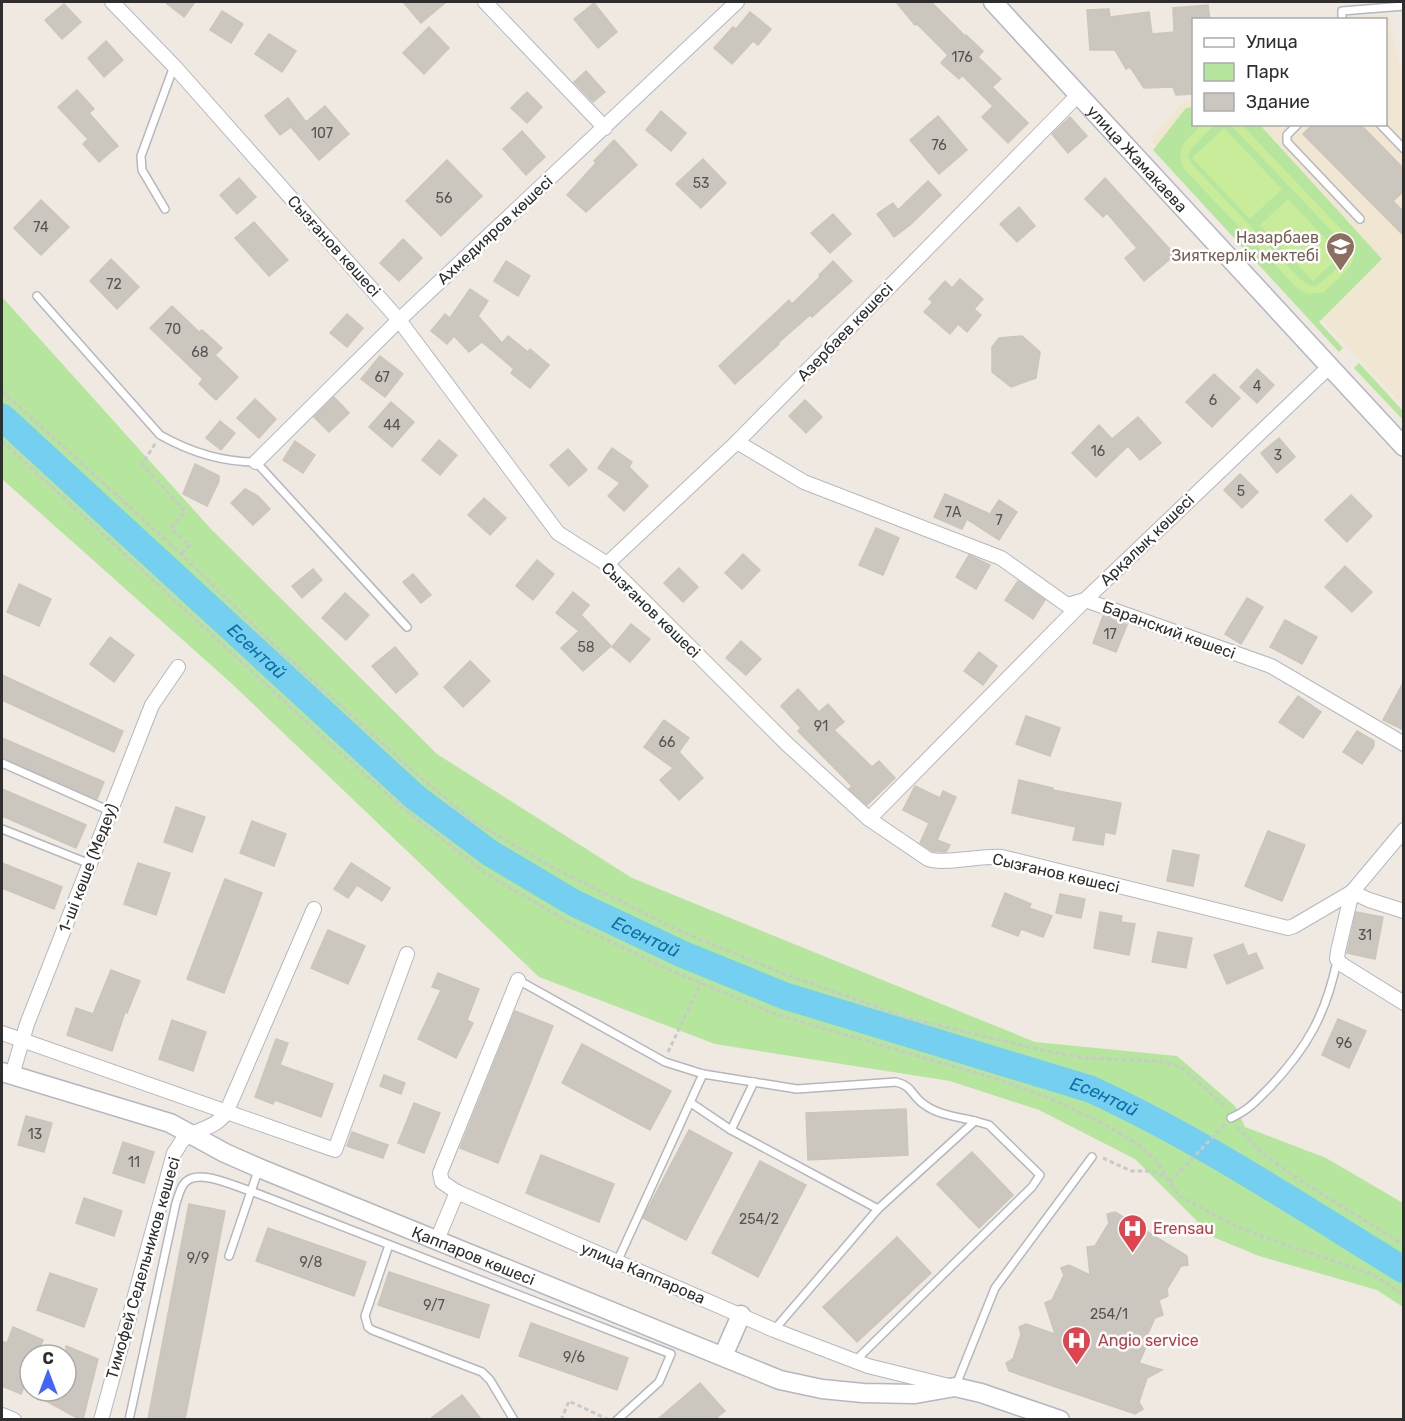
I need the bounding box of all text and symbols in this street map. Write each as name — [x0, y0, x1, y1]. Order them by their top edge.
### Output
legend — [1192, 18, 1387, 126]
text: Улица — [1246, 31, 1298, 53]
house number: 176 — [951, 49, 973, 66]
text: Парк — [1246, 61, 1290, 83]
text: Здание — [1246, 91, 1310, 113]
street label: улица Жамакаева — [1084, 101, 1192, 216]
house number: 107 — [311, 125, 333, 142]
house number: 76 — [931, 137, 947, 154]
street label: Ахмедияров көшесі — [433, 172, 557, 288]
house number: 53 — [693, 175, 709, 192]
house number: 56 — [436, 190, 452, 207]
street label: Сызғанов көшесі — [284, 191, 384, 301]
house number: 74 — [33, 219, 49, 236]
place label: Назарбаев Зияткерлік мектебі — [1171, 228, 1319, 265]
school or university icon: Назарбаев Зияткерлік мектебі — [1324, 230, 1356, 272]
house number: 72 — [106, 276, 122, 293]
street label: Азербаев көшесі — [793, 279, 897, 385]
house number: 70 — [165, 321, 181, 338]
house number: 68 — [191, 344, 209, 361]
house number: 67 — [374, 369, 390, 386]
house number: 4 — [1253, 378, 1262, 395]
house number: 6 — [1209, 392, 1217, 409]
house number: 44 — [383, 417, 401, 434]
house number: 16 — [1091, 443, 1105, 460]
house number: 3 — [1274, 447, 1282, 464]
house number: 5 — [1237, 483, 1245, 500]
street label: Арқалық көшесі — [1096, 490, 1198, 590]
house number: 7А — [945, 504, 962, 521]
house number: 7 — [995, 512, 1003, 529]
street label: Сызғанов көшесі — [598, 558, 704, 662]
street label: Баранский көшесі — [1100, 597, 1238, 663]
water label: Есентай — [223, 619, 291, 684]
house number: 17 — [1103, 626, 1117, 643]
house number: 58 — [577, 639, 595, 656]
house number: 91 — [814, 718, 828, 735]
house number: 66 — [659, 734, 675, 751]
street label: 1-ші көше (Медеу) — [55, 801, 121, 935]
street label: Сызғанов көшесі — [991, 849, 1121, 897]
water label: Есентай — [608, 912, 683, 962]
house number: 31 — [1358, 927, 1372, 944]
house number: 96 — [1336, 1035, 1352, 1052]
water label: Есентай — [1067, 1073, 1142, 1121]
house number: 13 — [28, 1126, 42, 1143]
house number: 11 — [128, 1154, 140, 1171]
street label: Тимофей Седельников көшесі — [102, 1155, 184, 1381]
house number: 254/2 — [739, 1211, 779, 1228]
hospital icon: Erensau — [1116, 1212, 1148, 1254]
place label: Erensau — [1153, 1219, 1214, 1238]
street label: Қаппаров көшесі — [409, 1222, 538, 1289]
street label: улица Каппарова — [578, 1238, 708, 1308]
house number: 9/9 — [187, 1250, 209, 1267]
house number: 9/8 — [300, 1254, 323, 1271]
house number: 9/7 — [423, 1297, 445, 1314]
house number: 254/1 — [1090, 1306, 1128, 1323]
hospital icon: Angio service — [1061, 1324, 1093, 1366]
place label: Angio service — [1098, 1331, 1199, 1350]
north arrow — [18, 1343, 78, 1403]
text: С — [42, 1349, 54, 1368]
house number: 9/6 — [563, 1349, 585, 1366]

